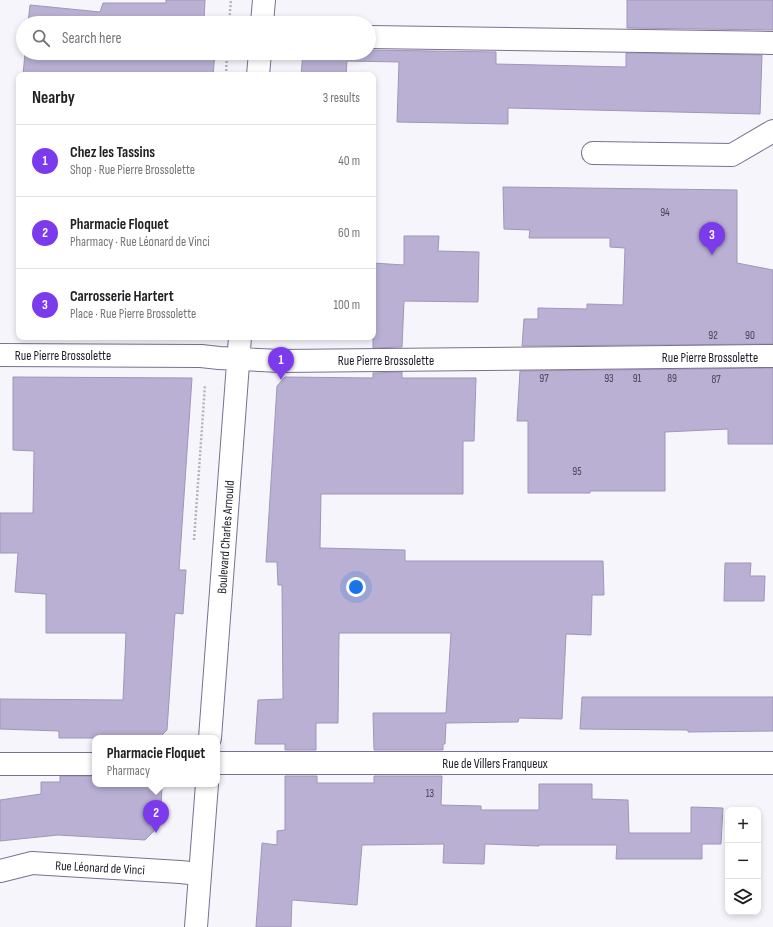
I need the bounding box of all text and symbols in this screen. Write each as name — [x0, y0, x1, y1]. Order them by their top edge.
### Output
search box — [16, 16, 376, 60]
icon: search — [30, 27, 52, 49]
text: Search here — [62, 29, 122, 48]
text: Nearby — [32, 88, 75, 108]
text: 3 results — [323, 90, 360, 106]
text: Chez les Tassins — [70, 143, 155, 162]
text: 1 — [42, 153, 48, 169]
text: 40 m — [338, 153, 360, 169]
text: Shop · Rue Pierre Brossolette — [70, 162, 195, 178]
house number: 94 — [660, 206, 670, 219]
text: Pharmacie Floquet — [70, 215, 169, 234]
pin: 3 — [699, 222, 725, 255]
text: 2 — [42, 225, 48, 241]
text: 60 m — [338, 225, 360, 241]
text: Pharmacy · Rue Léonard de Vinci — [70, 234, 210, 250]
text: Carrosserie Hartert — [70, 287, 174, 306]
text: 3 — [42, 297, 48, 313]
text: 100 m — [333, 297, 360, 313]
text: Place · Rue Pierre Brossolette — [70, 306, 196, 322]
house number: 92 — [708, 329, 718, 342]
house number: 90 — [745, 329, 755, 342]
pin: 1 — [268, 347, 294, 380]
street label: Rue Pierre Brossolette — [15, 348, 111, 364]
street label: Rue Pierre Brossolette — [662, 350, 758, 366]
street label: Rue Pierre Brossolette — [338, 353, 434, 369]
house number: 97 — [539, 372, 549, 385]
house number: 93 — [604, 372, 614, 385]
house number: 91 — [633, 372, 642, 385]
house number: 89 — [667, 372, 677, 385]
house number: 87 — [711, 373, 721, 386]
house number: 95 — [572, 465, 582, 478]
street label: Boulevard Charles Arnould — [214, 480, 238, 594]
your location — [346, 577, 366, 597]
popup — [92, 735, 220, 787]
text: Pharmacie Floquet — [107, 744, 205, 763]
street label: Rue de Villers Franqueux — [442, 756, 548, 772]
text: Pharmacy — [107, 763, 150, 779]
house number: 13 — [426, 787, 435, 800]
pin: 2 — [143, 800, 169, 833]
map controls — [725, 807, 761, 915]
button: + — [725, 807, 761, 843]
button: − — [725, 843, 761, 879]
street label: Rue Léonard de Vinci — [55, 858, 145, 878]
button: layers — [725, 879, 761, 915]

